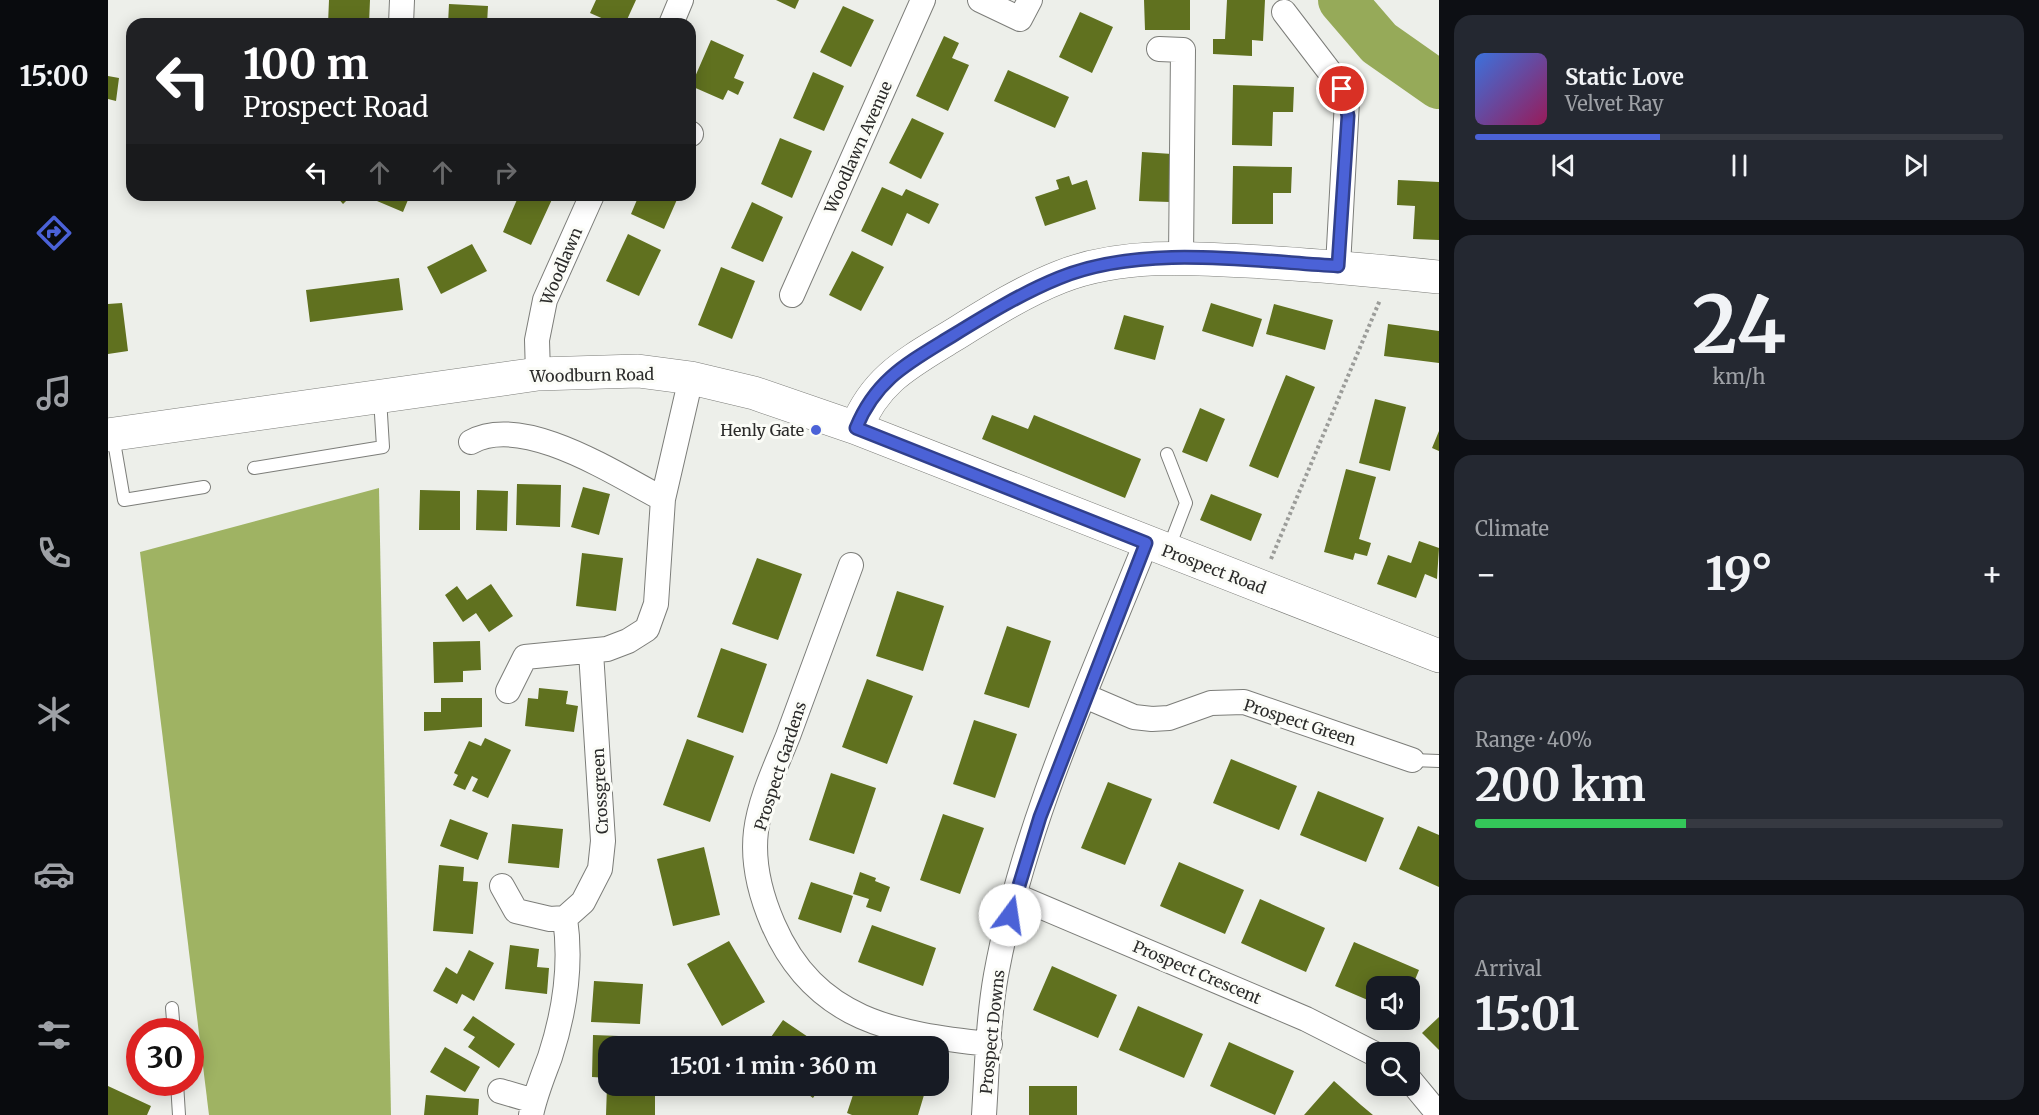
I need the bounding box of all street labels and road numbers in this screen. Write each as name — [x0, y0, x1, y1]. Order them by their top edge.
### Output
street label: Woodlawn Avenue — [820, 78, 896, 217]
street label: Woodlawn — [535, 224, 586, 309]
street label: Woodburn Road — [529, 364, 655, 386]
street label: Prospect Road — [1159, 540, 1269, 598]
street label: Prospect Green — [1241, 694, 1359, 750]
street label: Prospect Gardens — [750, 699, 810, 833]
street label: Crossgreen — [588, 747, 612, 834]
street label: Prospect Crescent — [1130, 936, 1265, 1008]
street label: Prospect Downs — [976, 969, 1008, 1095]

